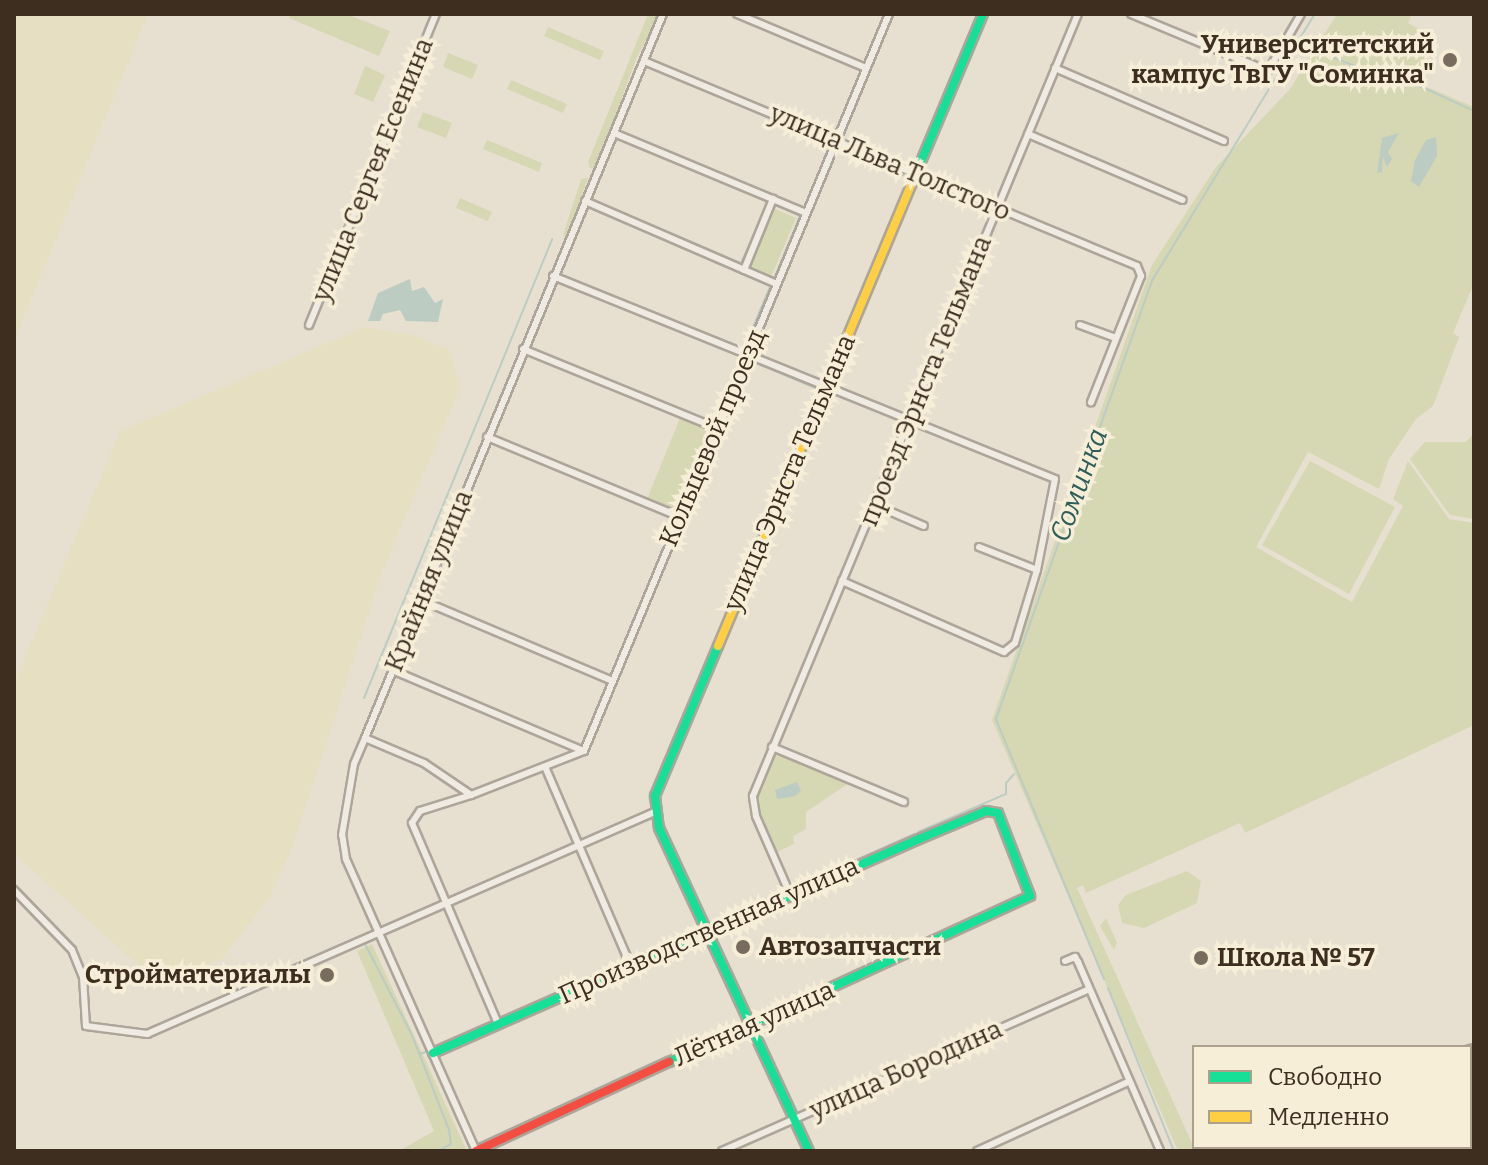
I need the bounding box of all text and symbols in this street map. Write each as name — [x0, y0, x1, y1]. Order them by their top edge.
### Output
place label: Университетский кампус ТвГУ "Соминка" — [1131, 29, 1434, 90]
street label: улица Сергея Есенина — [306, 34, 440, 306]
marker: Университетский кампус ТвГУ "Соминка" — [1441, 51, 1459, 69]
street label: улица Льва Толстого — [765, 98, 1015, 228]
street label: проезд Эрнста Тельмана — [853, 231, 999, 531]
street label: Кольцевой проезд — [653, 325, 773, 551]
street label: улица Эрнста Тельмана — [718, 330, 862, 616]
water label: Соминка — [1043, 424, 1115, 546]
street label: Крайняя улица — [378, 486, 480, 676]
street label: Производственная улица — [554, 851, 864, 1011]
place label: Автозапчасти — [759, 931, 941, 963]
marker: Автозапчасти — [734, 938, 752, 956]
place label: Школа № 57 — [1217, 942, 1375, 974]
marker: Школа № 57 — [1192, 949, 1210, 967]
place label: Стройматериалы — [85, 959, 311, 991]
marker: Стройматериалы — [318, 966, 336, 984]
street label: Лётная улица — [669, 975, 839, 1073]
street label: улица Бородина — [805, 1014, 1007, 1126]
legend — [1192, 1045, 1472, 1149]
text: Свободно — [1268, 1063, 1382, 1091]
text: Медленно — [1268, 1103, 1389, 1131]

